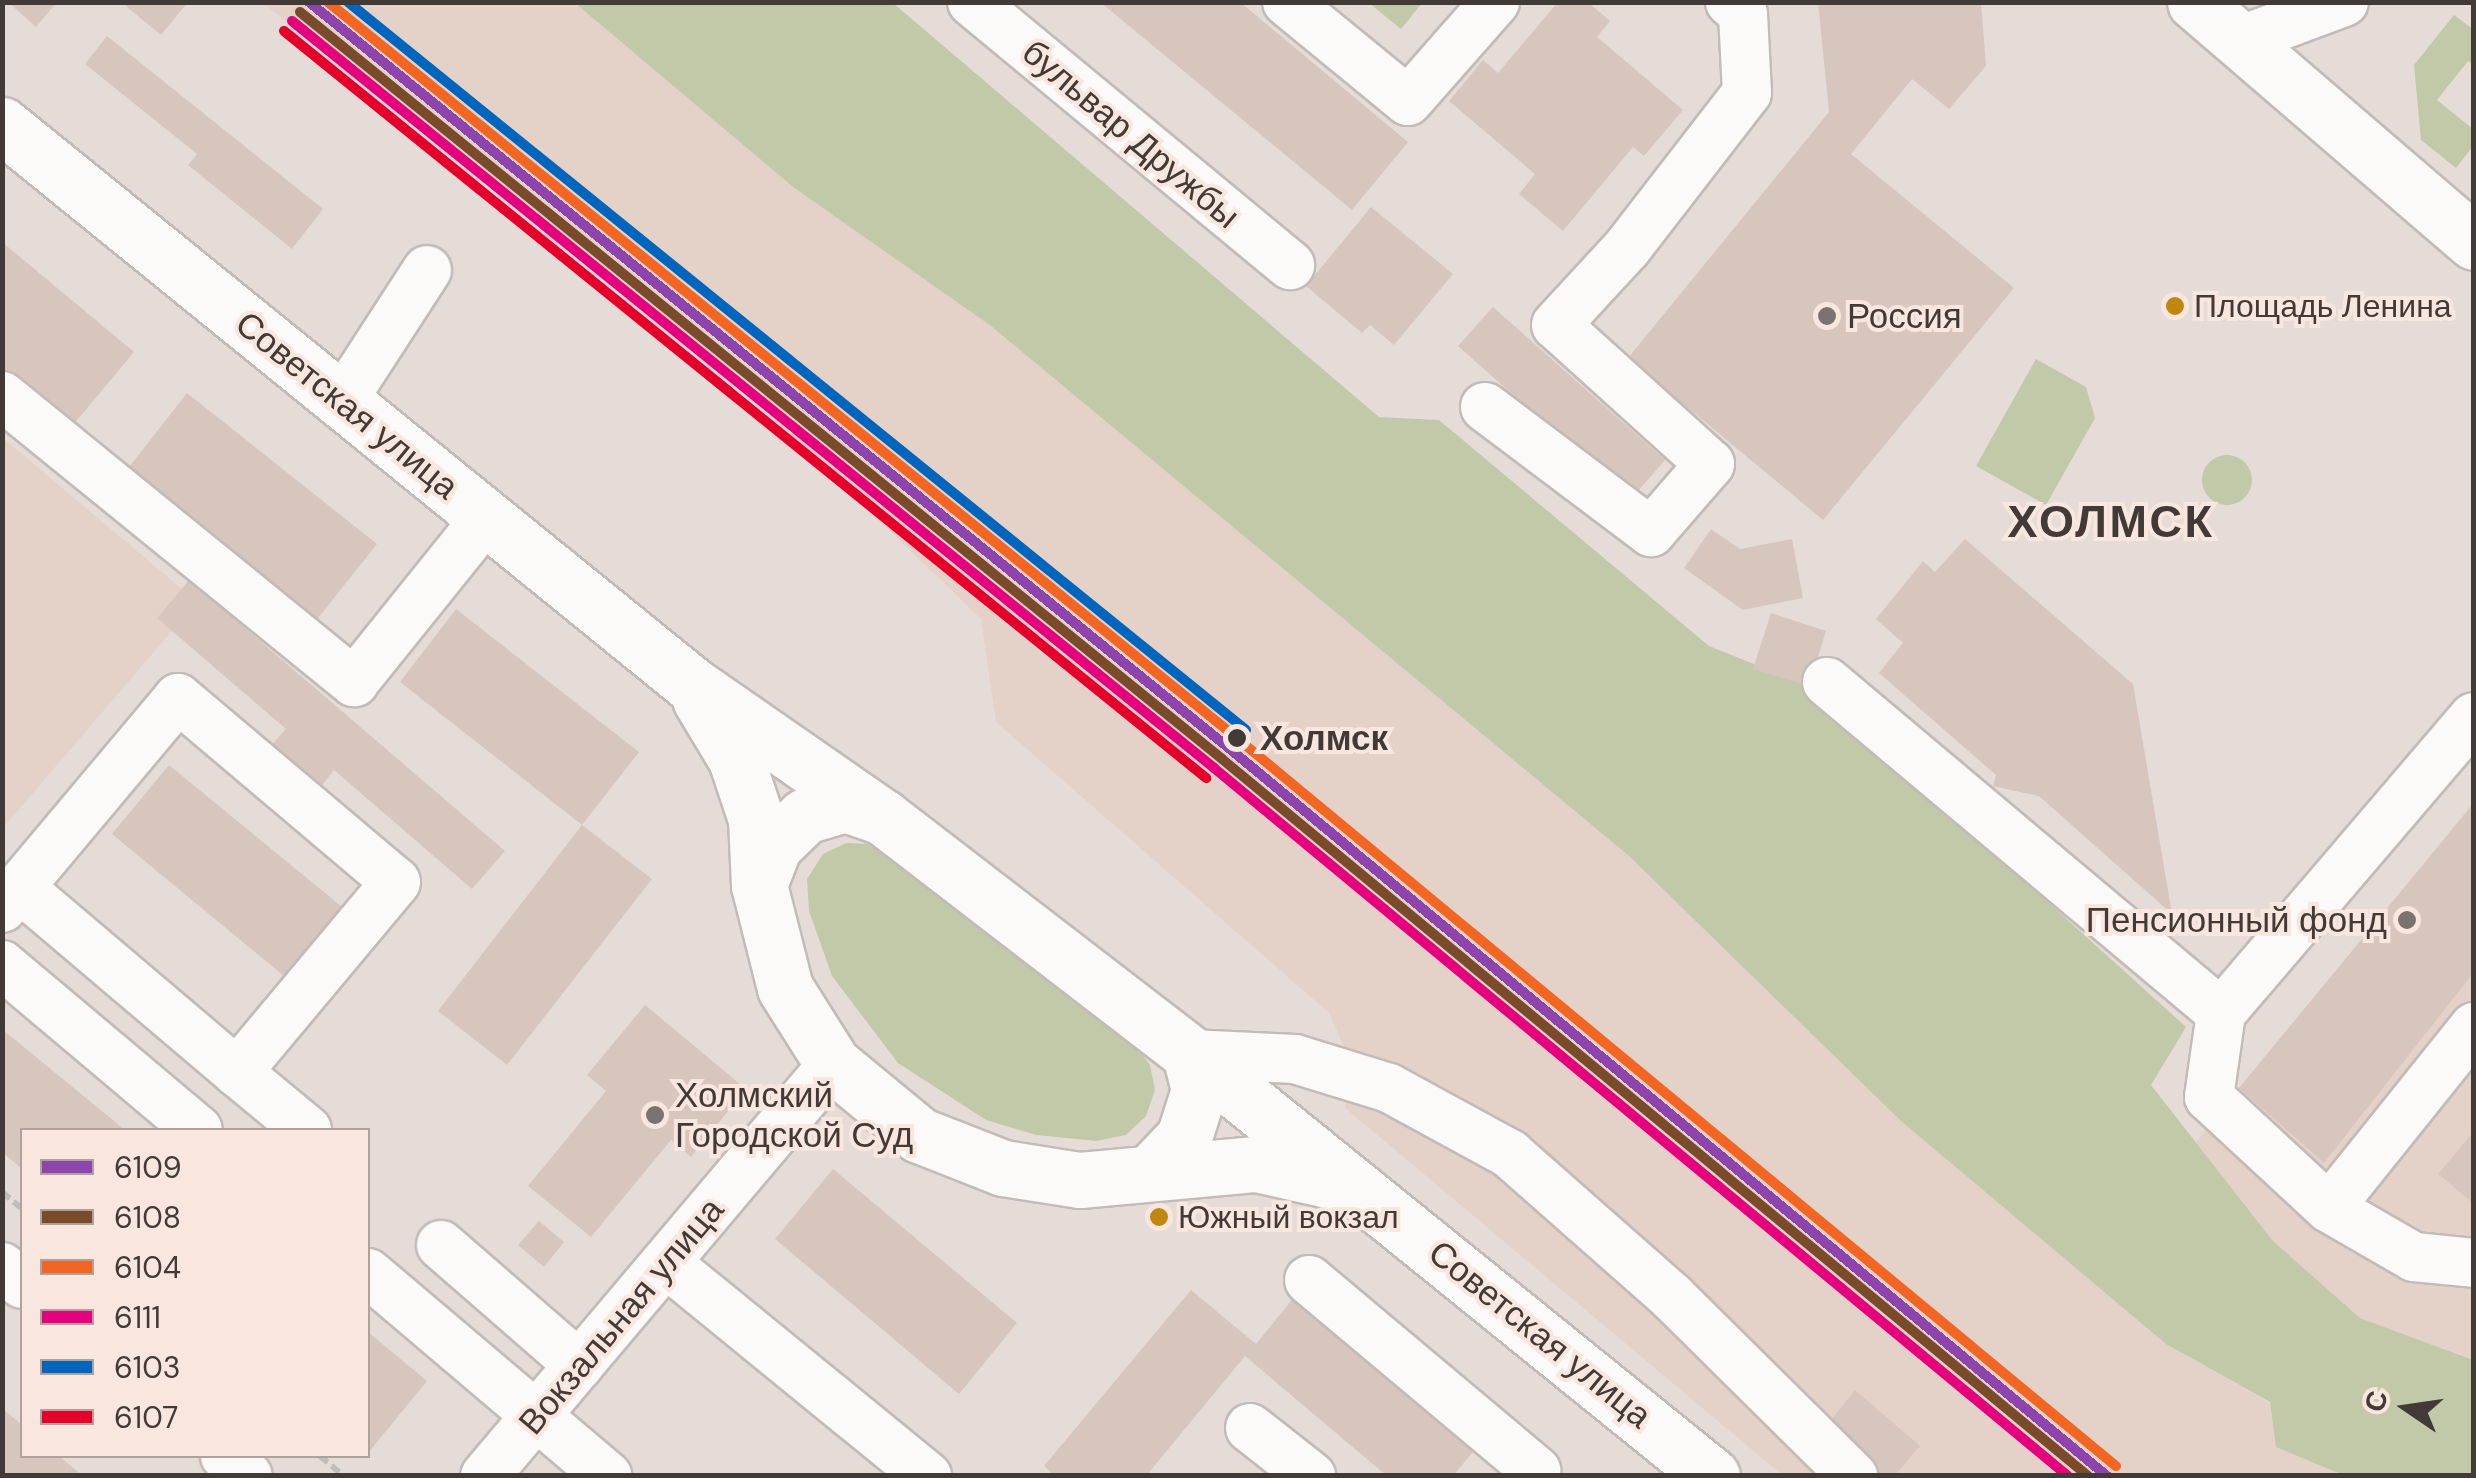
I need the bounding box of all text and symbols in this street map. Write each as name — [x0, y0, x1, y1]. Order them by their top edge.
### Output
street label: бульвар Дружбы — [1014, 31, 1248, 237]
place label: Площадь Ленина — [2194, 287, 2452, 325]
place label: Россия — [1847, 295, 1962, 337]
marker: Площадь Ленина — [2165, 296, 2185, 316]
street label: Советская улица — [227, 302, 467, 508]
marker: Россия — [1816, 305, 1838, 327]
district label: ХОЛМСК — [2008, 495, 2214, 549]
place label: Холмск — [1260, 717, 1388, 759]
marker: Холмск — [1224, 725, 1250, 751]
place label: Пенсионный фонд — [2086, 899, 2387, 941]
marker: Пенсионный фонд — [2396, 909, 2418, 931]
place label: Холмский Городской Суд — [675, 1074, 913, 1156]
marker: Холмский Городской Суд — [644, 1104, 666, 1126]
legend — [20, 1128, 370, 1458]
text: 6109 — [114, 1148, 182, 1187]
street label: Вокзальная улица — [510, 1189, 732, 1443]
text: 6108 — [114, 1198, 181, 1237]
place label: Южный вокзал — [1178, 1198, 1399, 1236]
marker: Южный вокзал — [1149, 1207, 1169, 1227]
street label: Советская улица — [1420, 1231, 1660, 1437]
text: 6104 — [114, 1248, 181, 1287]
text: 6111 — [114, 1298, 161, 1337]
text: 6103 — [114, 1348, 180, 1387]
north arrow — [2356, 1358, 2456, 1458]
text: С — [2356, 1387, 2397, 1415]
text: 6107 — [114, 1398, 178, 1437]

